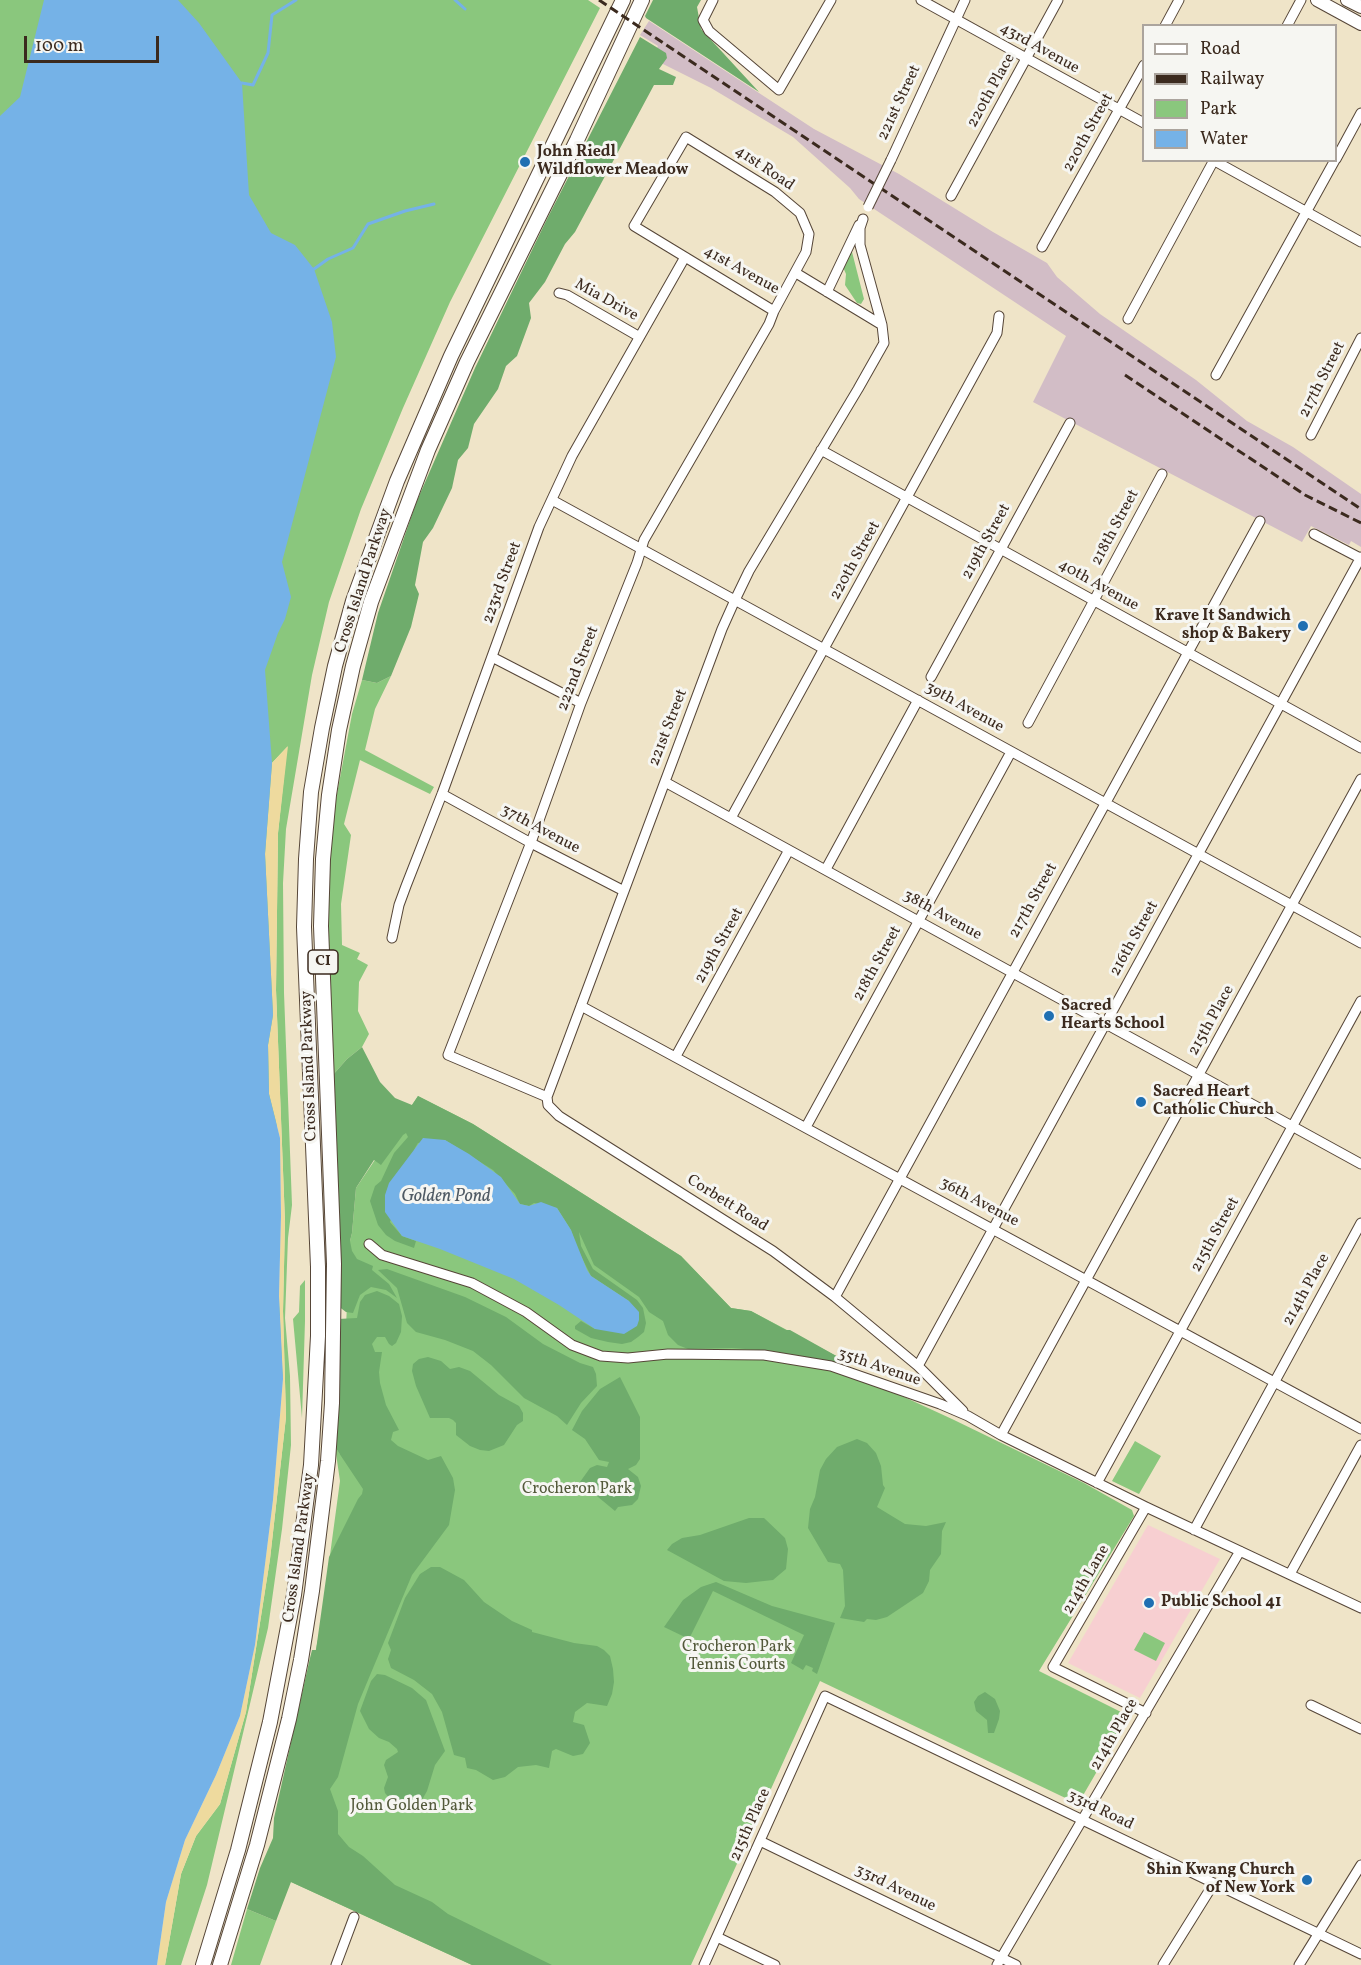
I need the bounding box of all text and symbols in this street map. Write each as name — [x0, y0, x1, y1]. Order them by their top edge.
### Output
street label: 43rd Avenue — [996, 19, 1082, 79]
scale bar — [27, 24, 162, 62]
legend — [1142, 24, 1337, 162]
text: 100 m — [35, 34, 84, 59]
text: Road — [1200, 37, 1241, 62]
street label: 220th Place — [964, 51, 1020, 131]
street label: 221st Street — [874, 62, 926, 144]
text: Railway — [1200, 67, 1264, 92]
street label: 220th Street — [1060, 90, 1118, 176]
text: Park — [1200, 97, 1237, 122]
text: Water — [1200, 127, 1248, 152]
street label: 41st Road — [731, 142, 797, 196]
place label: John Riedl Wildflower Meadow — [537, 143, 688, 181]
marker: John Riedl Wildflower Meadow — [518, 155, 532, 169]
street label: 41st Avenue — [700, 242, 782, 300]
street label: Mia Drive — [571, 276, 641, 326]
street label: 217th Street — [1296, 339, 1350, 421]
street label: 218th Street — [1088, 487, 1144, 569]
street label: 219th Street — [958, 501, 1016, 583]
street label: Cross Island Parkway — [332, 506, 396, 656]
street label: 220th Street — [827, 518, 885, 604]
street label: 223rd Street — [479, 539, 527, 627]
street label: 40th Avenue — [1054, 556, 1142, 616]
place label: Krave It Sandwich shop & Bakery — [1155, 607, 1291, 645]
marker: Krave It Sandwich shop & Bakery — [1296, 619, 1310, 633]
street label: 222nd Street — [554, 624, 604, 714]
street label: 39th Avenue — [921, 679, 1007, 737]
street label: 221st Street — [646, 687, 692, 769]
street label: 37th Avenue — [497, 801, 583, 859]
street label: 217th Street — [1006, 860, 1062, 942]
street label: 38th Avenue — [899, 887, 985, 945]
street label: 216th Street — [1106, 898, 1164, 980]
street label: 219th Street — [691, 905, 749, 987]
street label: 218th Street — [849, 923, 907, 1005]
road number: CI — [308, 950, 338, 974]
street label: 215th Place — [1185, 982, 1239, 1060]
street label: Cross Island Parkway — [298, 990, 322, 1142]
place label: Sacred Hearts School — [1061, 997, 1165, 1035]
marker: Sacred Hearts School — [1042, 1009, 1056, 1023]
place label: Sacred Heart Catholic Church — [1153, 1083, 1274, 1121]
marker: Sacred Heart Catholic Church — [1134, 1095, 1148, 1109]
street label: Corbett Road — [683, 1171, 771, 1237]
street label: 36th Avenue — [936, 1174, 1022, 1232]
water label: Golden Pond — [401, 1187, 491, 1209]
street label: 215th Street — [1188, 1194, 1244, 1276]
street label: 214th Place — [1279, 1251, 1335, 1329]
street label: 35th Avenue — [835, 1345, 923, 1391]
street label: Cross Island Parkway — [280, 1472, 320, 1624]
park label: Crocheron Park — [522, 1480, 632, 1500]
street label: 214th Lane — [1059, 1542, 1115, 1618]
place label: Public School 41 — [1161, 1593, 1281, 1613]
marker: Public School 41 — [1142, 1596, 1156, 1610]
park label: Crocheron Park Tennis Courts — [682, 1638, 792, 1676]
street label: 214th Place — [1087, 1696, 1143, 1774]
street label: 215th Place — [726, 1786, 776, 1864]
street label: 33rd Road — [1064, 1787, 1136, 1835]
park label: John Golden Park — [351, 1797, 473, 1817]
street label: 33rd Avenue — [851, 1861, 939, 1917]
place label: Shin Kwang Church of New York — [1147, 1861, 1295, 1899]
marker: Shin Kwang Church of New York — [1300, 1873, 1314, 1887]

